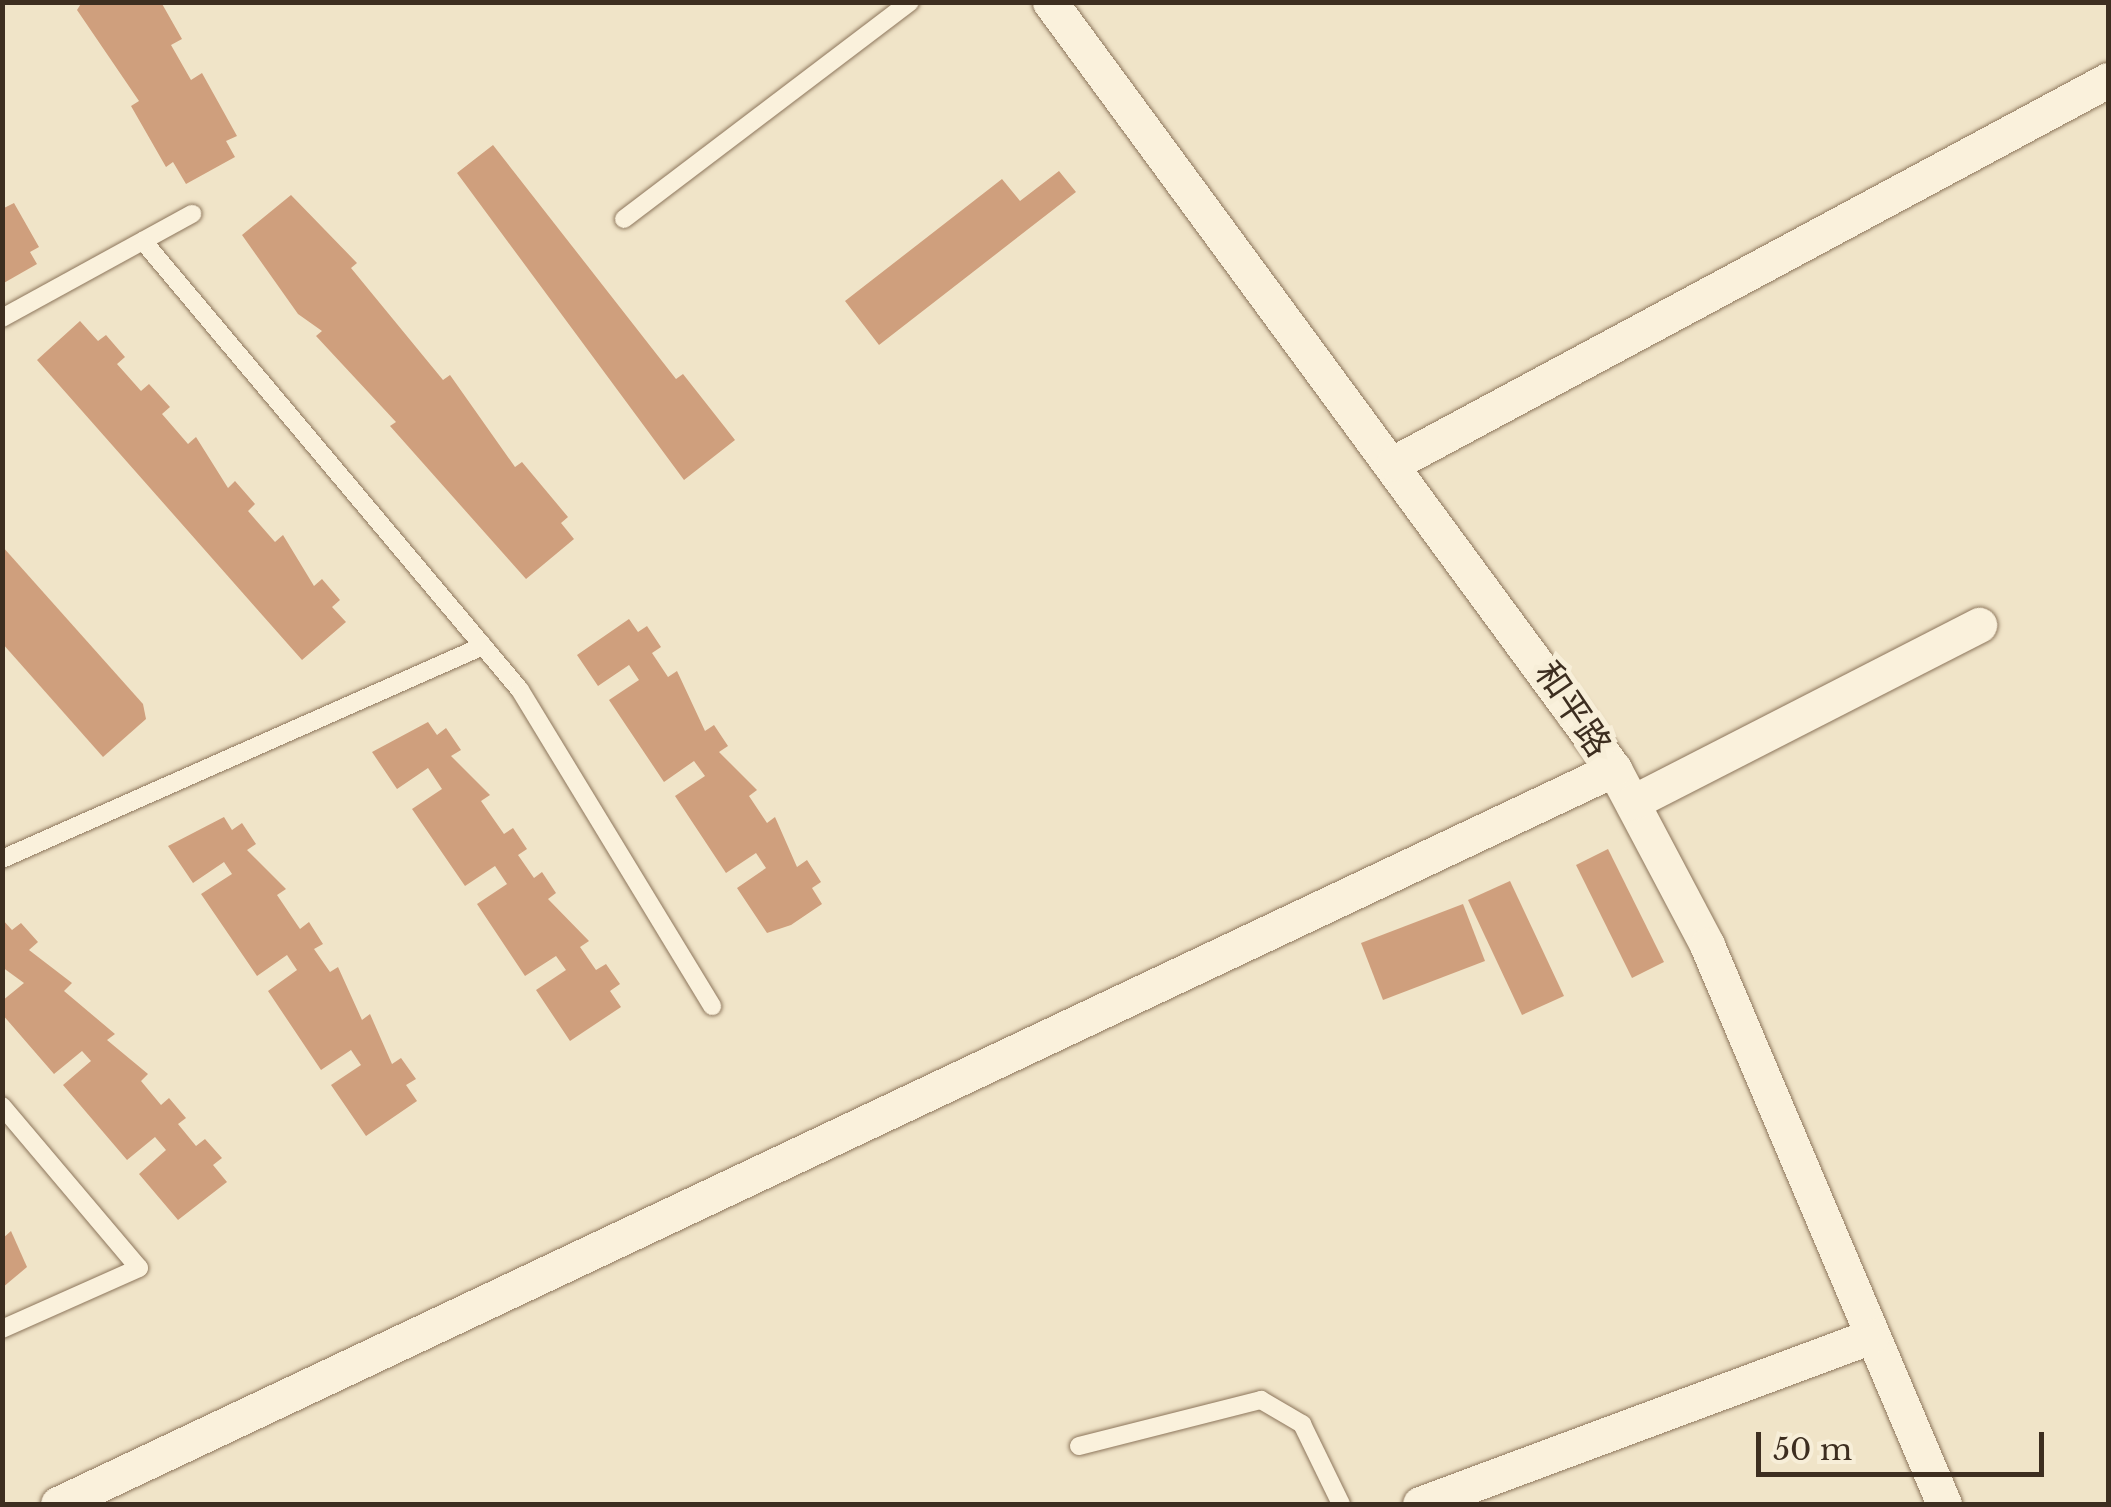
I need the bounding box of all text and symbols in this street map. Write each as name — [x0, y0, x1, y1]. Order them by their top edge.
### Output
street label: 和平路 — [1526, 654, 1620, 764]
scale bar — [1761, 1412, 2048, 1474]
text: 50 m — [1773, 1431, 1852, 1468]

